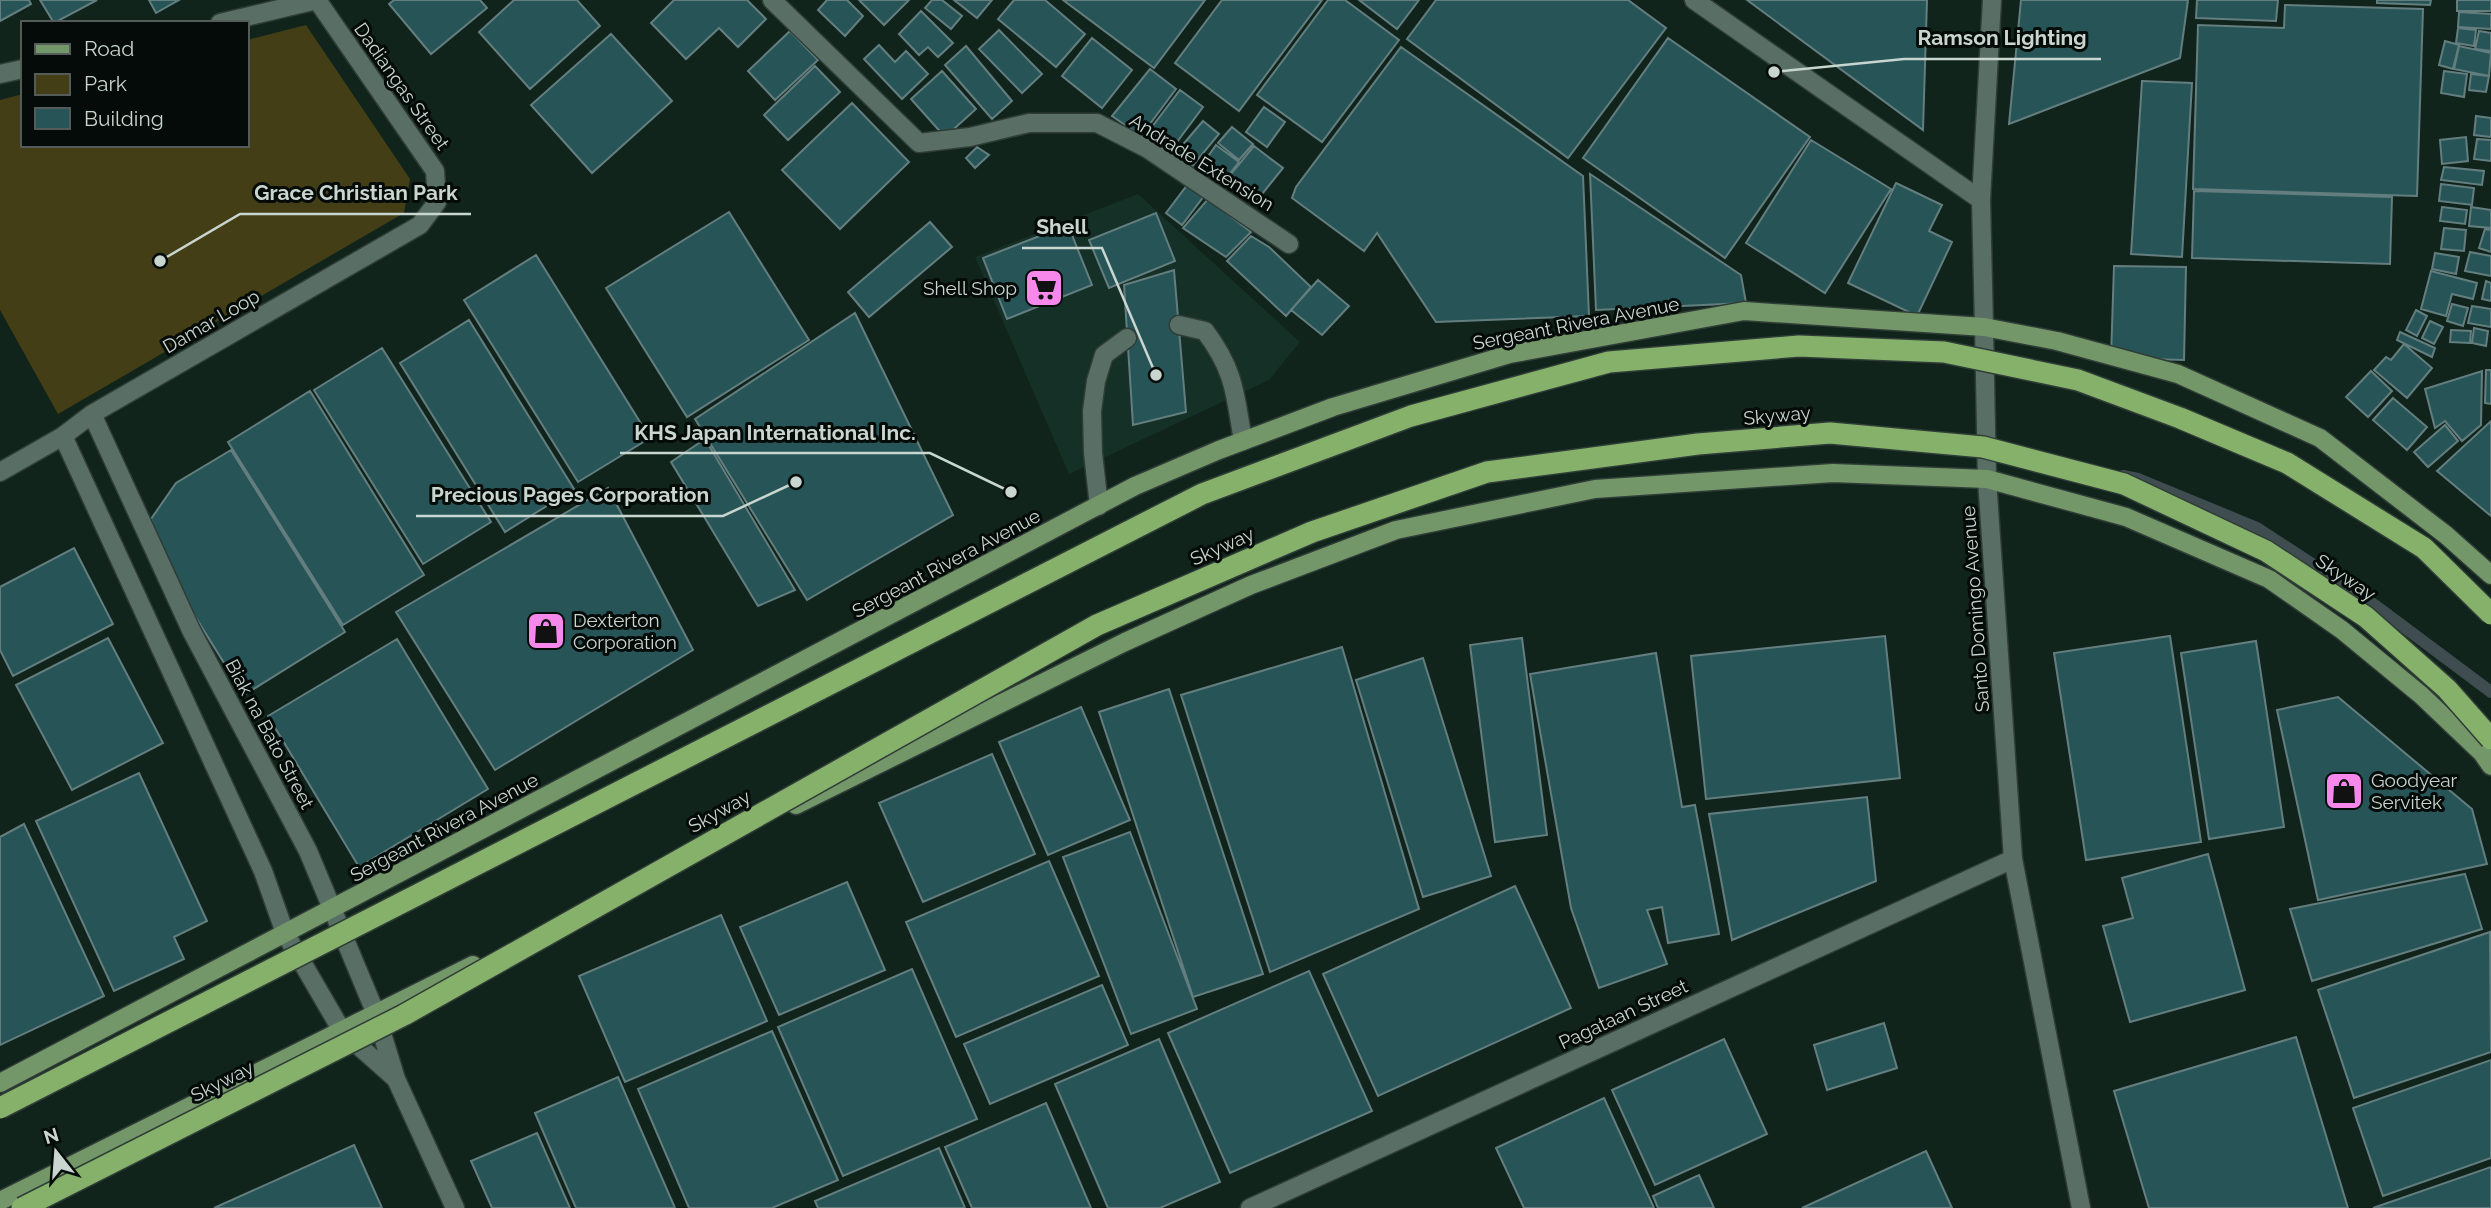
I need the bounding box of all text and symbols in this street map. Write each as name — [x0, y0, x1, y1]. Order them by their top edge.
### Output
callout: Ramson Lighting — [1904, 17, 2101, 59]
street label: Dadiangas Street — [350, 18, 454, 154]
legend — [21, 21, 248, 147]
text: Ramson Lighting — [1917, 25, 2087, 50]
text: Road — [84, 36, 134, 61]
text: Park — [84, 71, 127, 96]
text: Building — [84, 106, 164, 131]
street label: Andrade Extension — [1126, 109, 1278, 215]
callout: Grace Christian Park — [240, 172, 471, 214]
text: Grace Christian Park — [254, 180, 458, 205]
callout: Shell — [1022, 206, 1102, 248]
text: Shell — [1036, 214, 1088, 239]
supermarket icon: Shell Shop — [1023, 267, 1065, 309]
place label: Shell Shop — [923, 277, 1017, 299]
street label: Damar Loop — [159, 284, 263, 358]
street label: Sergeant Rivera Avenue — [1471, 292, 1681, 354]
street label: Skyway — [1742, 401, 1812, 429]
callout: KHS Japan International Inc. — [620, 411, 930, 453]
text: KHS Japan International Inc. — [634, 420, 916, 445]
callout: Precious Pages Corporation — [416, 474, 723, 516]
text: Precious Pages Corporation — [431, 482, 709, 507]
street label: Sergeant Rivera Avenue — [848, 504, 1044, 622]
street label: Santo Domingo Avenue — [1957, 505, 1993, 713]
street label: Skyway — [1187, 522, 1257, 570]
street label: Skyway — [2312, 549, 2380, 605]
place label: Dexterton Corporation — [573, 609, 677, 653]
shop icon: Dexterton Corporation — [525, 610, 567, 652]
street label: Biak na Bato Street — [221, 655, 319, 813]
street label: Sergeant Rivera Avenue — [346, 768, 542, 886]
place label: Goodyear Servitek — [2371, 769, 2457, 813]
shop icon: Goodyear Servitek — [2323, 770, 2365, 812]
street label: Skyway — [684, 785, 754, 837]
street label: Pagataan Street — [1555, 974, 1692, 1054]
street label: Skyway — [187, 1056, 257, 1106]
north arrow — [21, 1117, 91, 1187]
text: N — [41, 1123, 61, 1148]

